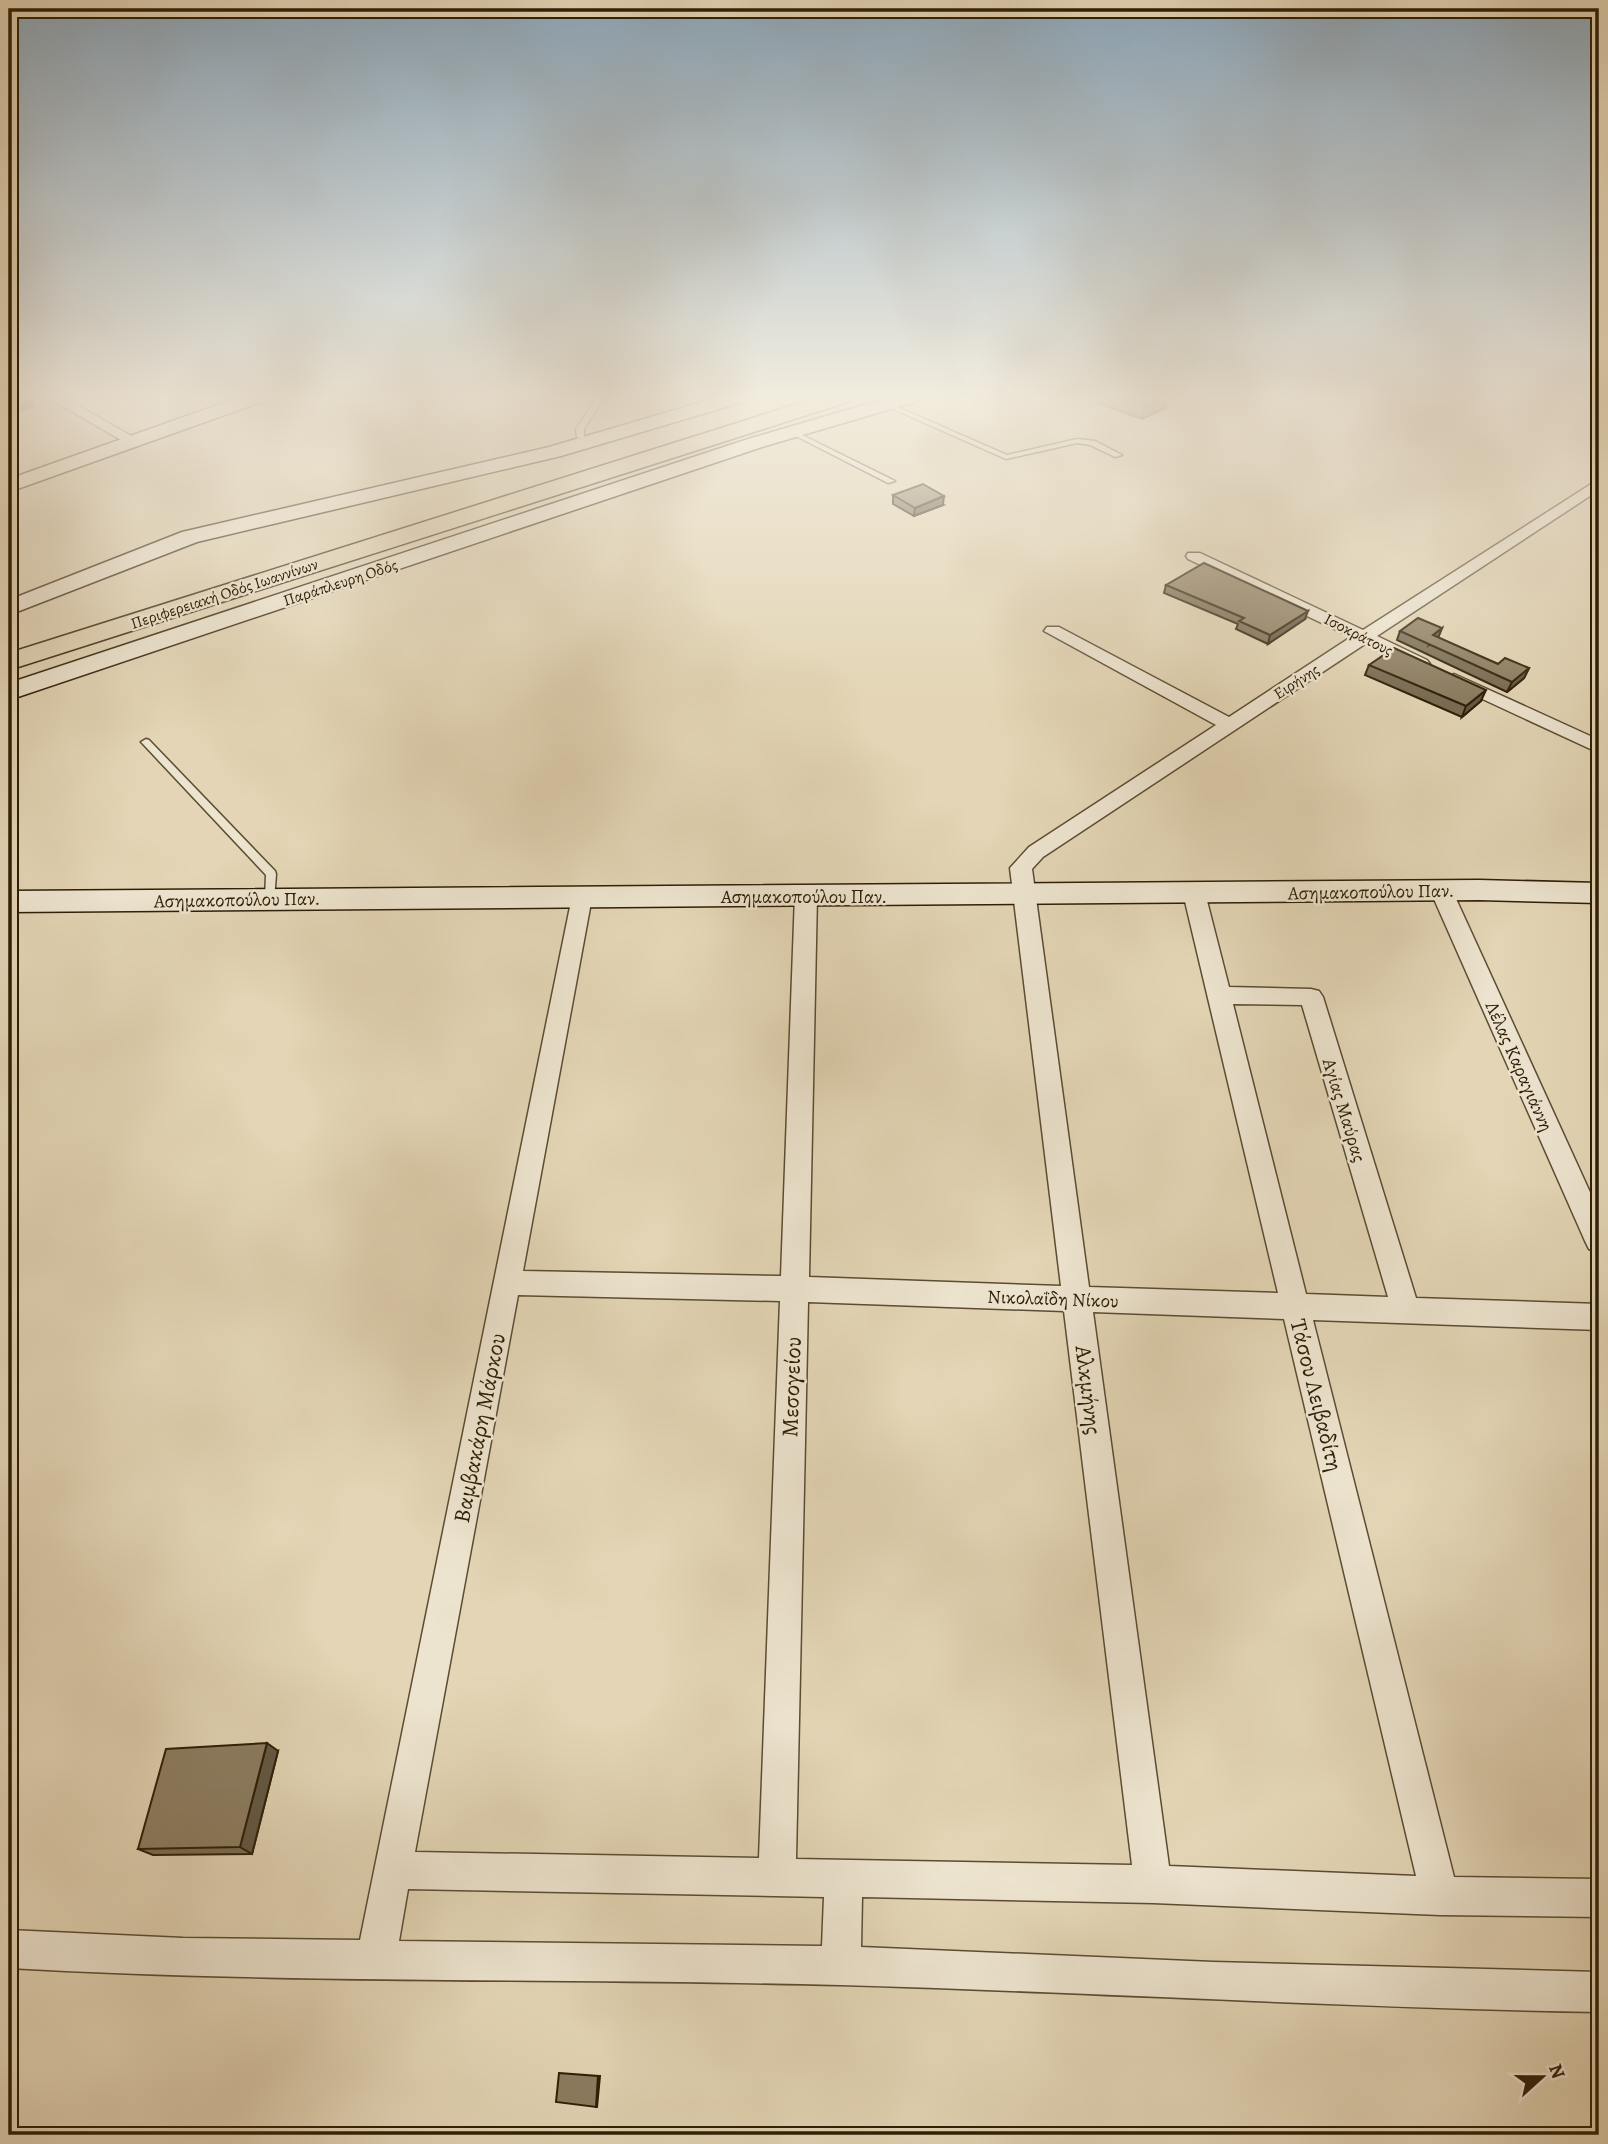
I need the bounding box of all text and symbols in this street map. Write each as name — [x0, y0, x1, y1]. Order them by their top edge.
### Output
street label: Περιφερειακή Οδός Ιωαννίνων — [128, 553, 321, 635]
street label: Παράπλευρη Οδός — [280, 554, 400, 612]
street label: Ισοκράτους — [1320, 608, 1397, 662]
street label: Ειρήνης — [1269, 659, 1324, 705]
street label: Ασημακοπούλου Παν. — [1287, 878, 1454, 906]
street label: Ασημακοπούλου Παν. — [720, 884, 887, 910]
street label: Ασημακοπούλου Παν. — [153, 886, 320, 914]
street label: Λέλας Καραγιάννη — [1478, 996, 1559, 1136]
street label: Αγίας Μαύρας — [1316, 1054, 1372, 1166]
street label: Νικολαΐδη Νίκου — [987, 1284, 1119, 1314]
street label: Τάσου Λειβαδίτη — [1283, 1316, 1350, 1475]
street label: Βαμβακάρη Μάρκου — [446, 1331, 513, 1526]
street label: Μεσογείου — [774, 1336, 809, 1438]
street label: Αλκμήνης — [1068, 1343, 1109, 1437]
north arrow — [1506, 2042, 1576, 2112]
text: N — [1542, 2060, 1572, 2083]

